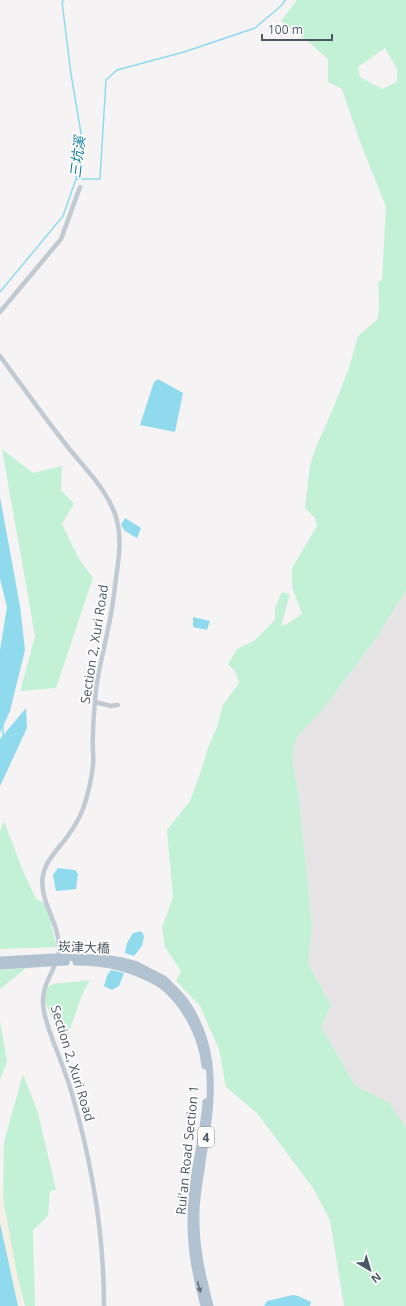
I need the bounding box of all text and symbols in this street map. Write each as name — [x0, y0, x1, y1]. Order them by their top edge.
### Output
scale bar — [262, 16, 332, 42]
text: 100 m — [268, 21, 303, 38]
water label: 三坑溪 — [65, 133, 89, 179]
street label: Section 2, Xuri Road — [76, 583, 112, 705]
street label: 崁津大橋 — [58, 937, 110, 957]
street label: Section 2, Xuri Road — [47, 1003, 99, 1123]
street label: Rui'an Road Section 1 — [171, 1084, 203, 1216]
road number: 4 — [198, 1127, 214, 1147]
north arrow — [350, 1250, 390, 1290]
text: N — [368, 1270, 385, 1287]
one-way arrow — [196, 1282, 202, 1294]

